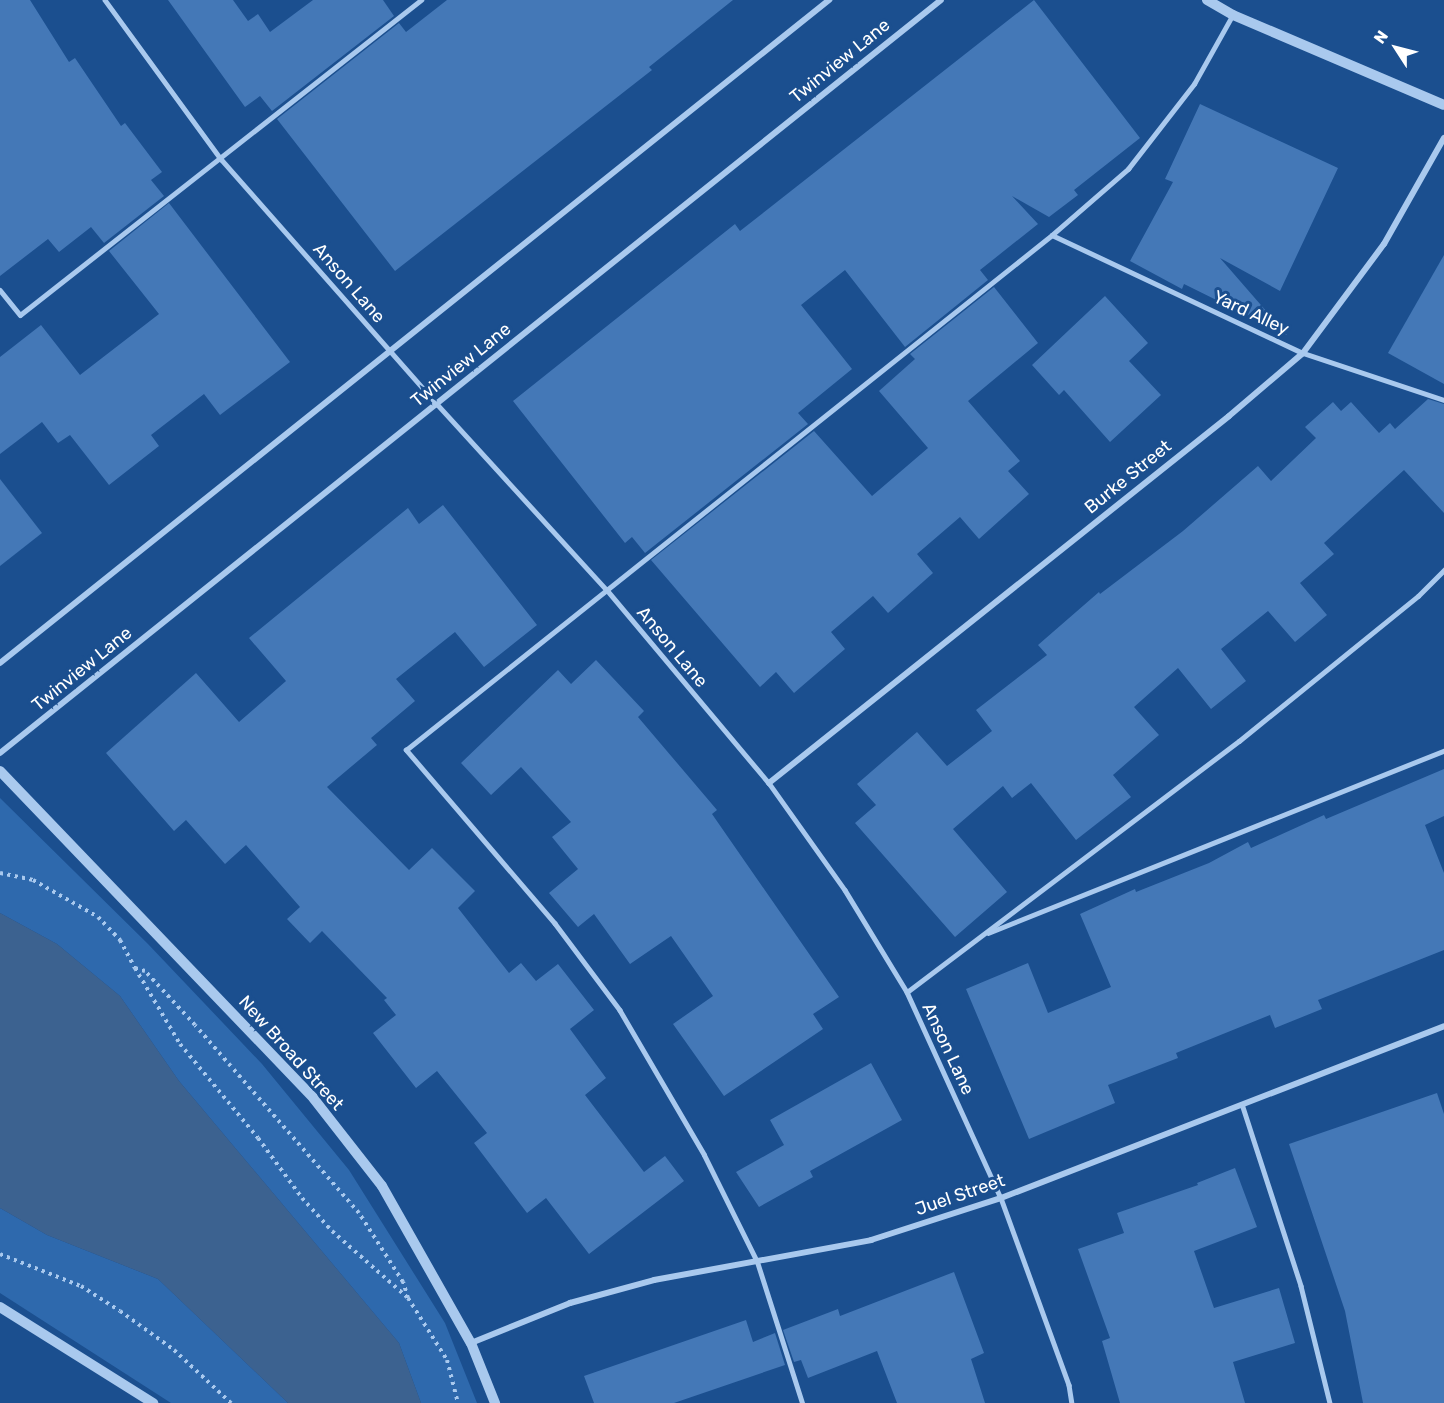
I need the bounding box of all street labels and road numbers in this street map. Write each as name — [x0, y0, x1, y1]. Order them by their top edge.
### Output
street label: Twinview Lane — [786, 14, 894, 108]
street label: Anson Lane — [308, 239, 390, 327]
street label: Yard Alley — [1209, 286, 1293, 340]
street label: Twinview Lane — [407, 318, 515, 412]
street label: Burke Street — [1080, 436, 1176, 518]
street label: Anson Lane — [632, 602, 712, 692]
street label: Twinview Lane — [28, 622, 136, 716]
street label: New Broad Street — [234, 991, 348, 1115]
street label: Anson Lane — [917, 1000, 979, 1098]
street label: Juel Street — [912, 1170, 1008, 1220]

